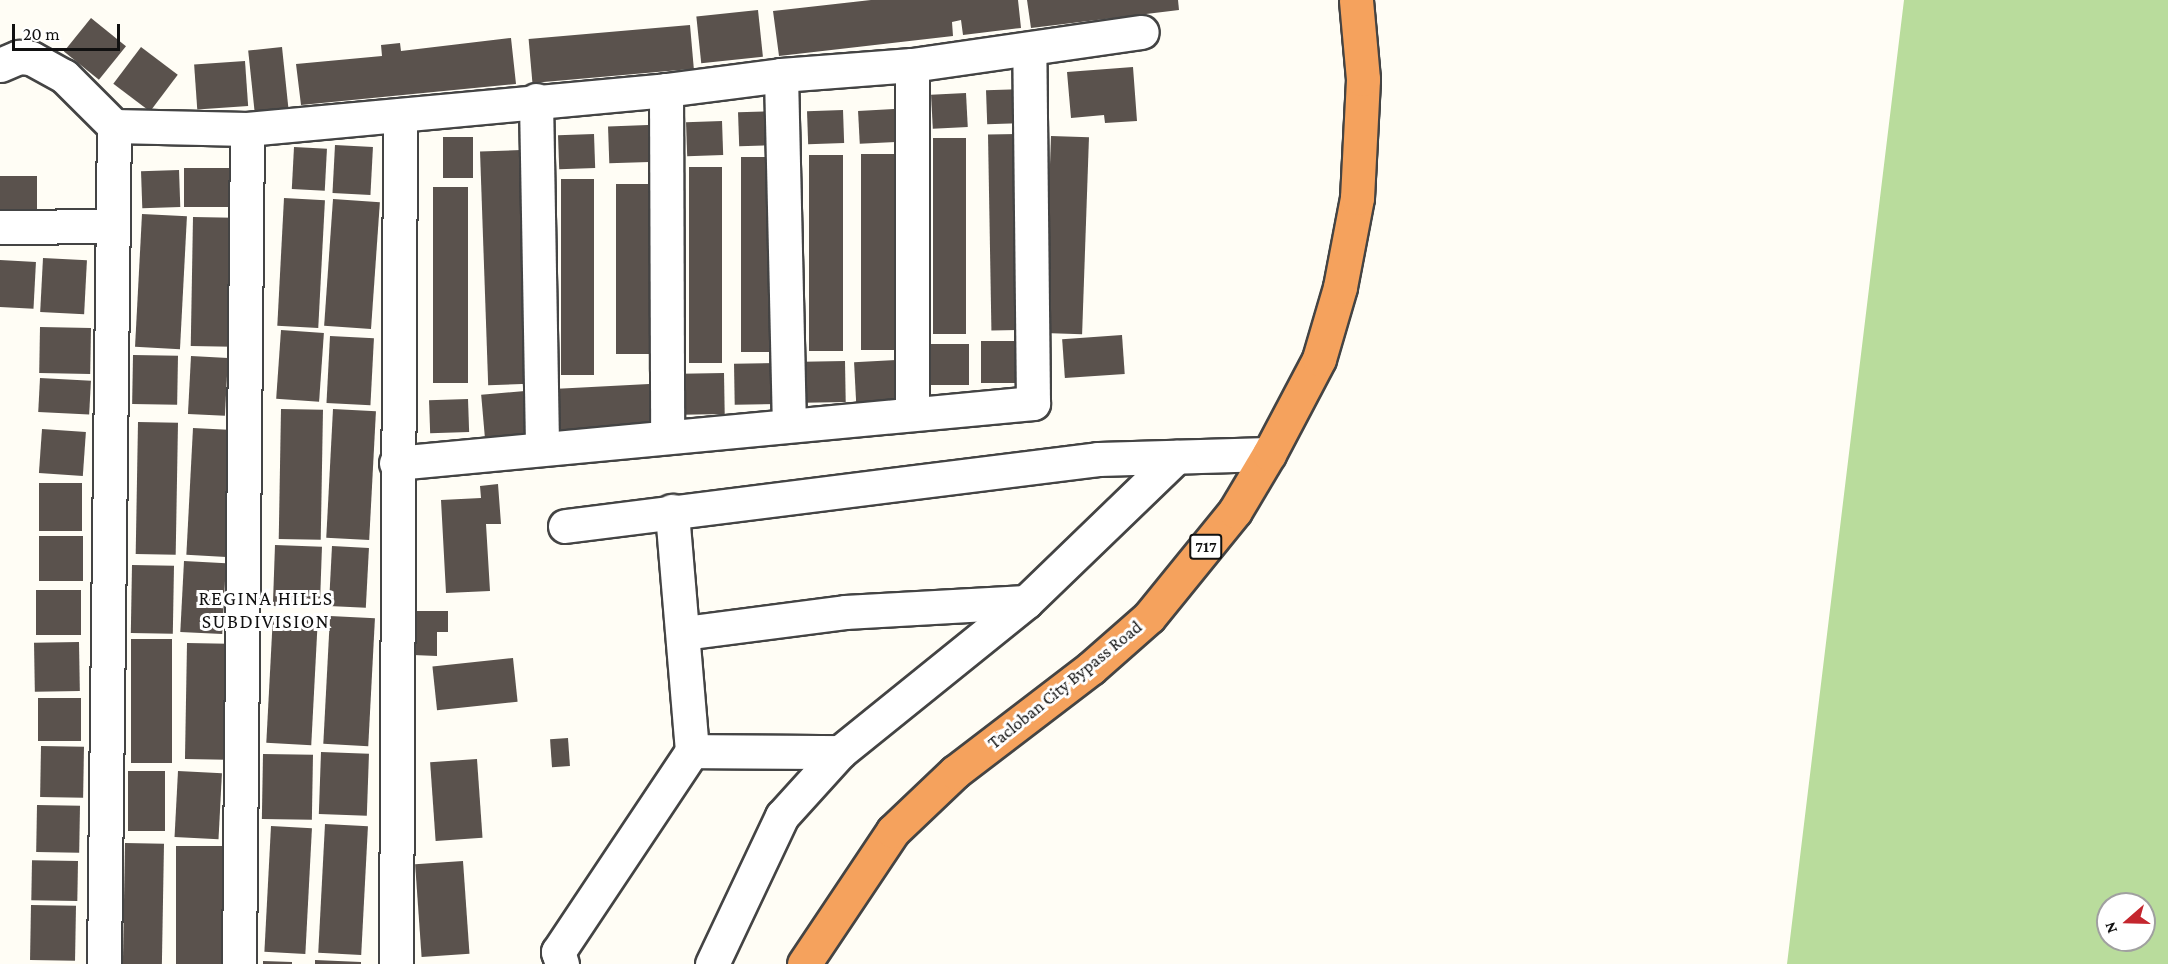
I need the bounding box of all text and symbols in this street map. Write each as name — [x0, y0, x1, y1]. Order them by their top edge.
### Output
scale bar — [15, 12, 123, 50]
text: 20 m — [23, 24, 60, 44]
road number: 717 — [1188, 534, 1224, 560]
district label: REGINA HILLS SUBDIVISION — [198, 586, 334, 633]
street label: Tacloban City Bypass Road — [984, 616, 1146, 754]
north arrow — [2096, 892, 2156, 952]
text: N — [2101, 920, 2120, 936]

